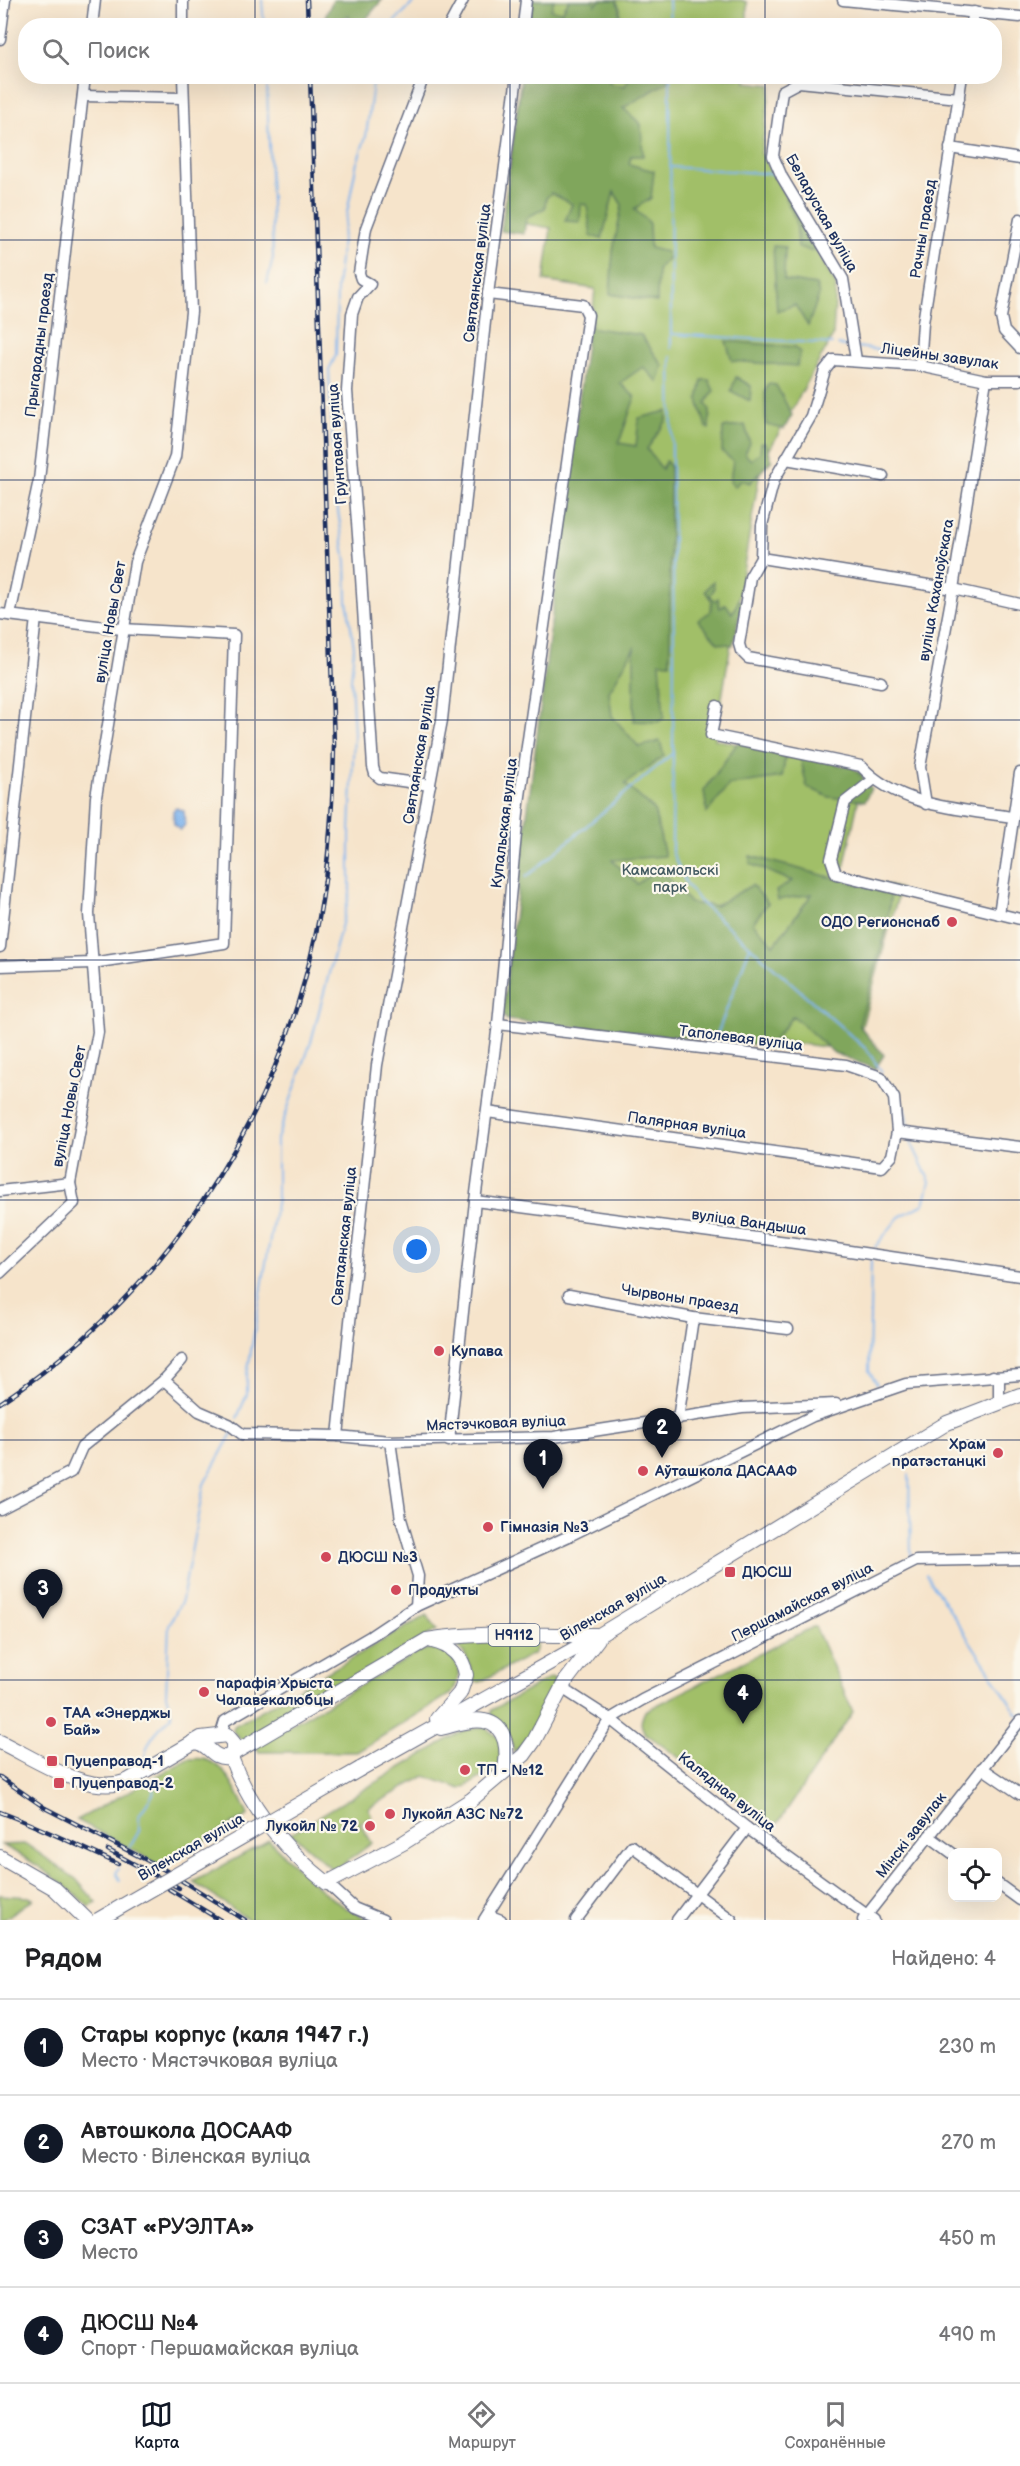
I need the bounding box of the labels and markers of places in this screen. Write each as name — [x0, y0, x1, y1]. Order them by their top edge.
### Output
place label: ОДО Регионснаб — [821, 913, 940, 932]
marker: ОДО Регионснаб — [945, 915, 959, 929]
place label: Купава — [451, 1342, 503, 1361]
marker: Купава — [432, 1344, 446, 1358]
pin: 2 — [642, 1408, 682, 1458]
place label: Храм пратэстанцкі — [892, 1435, 986, 1471]
pin: 1 — [524, 1440, 562, 1489]
marker: Храм пратэстанцкі — [991, 1446, 1005, 1460]
place label: Аўташкола ДАСААФ — [654, 1462, 797, 1481]
marker: Аўташкола ДАСААФ — [636, 1464, 650, 1478]
place label: Гімназія №3 — [500, 1518, 589, 1537]
marker: Гімназія №3 — [481, 1520, 495, 1534]
place label: ДЮСШ №3 — [338, 1548, 418, 1567]
marker: ДЮСШ №3 — [319, 1550, 333, 1564]
place label: ДЮСШ — [742, 1563, 792, 1582]
marker: ДЮСШ — [723, 1565, 737, 1579]
pin: 3 — [24, 1570, 63, 1619]
place label: Продукты — [408, 1581, 479, 1600]
marker: Продукты — [389, 1583, 403, 1597]
place label: парафія Хрыста Чалавекалюбцы — [216, 1674, 334, 1710]
pin: 4 — [724, 1674, 762, 1724]
marker: парафія Хрыста Чалавекалюбцы — [197, 1685, 211, 1699]
place label: ТАА «Энерджы Бай» — [63, 1704, 171, 1740]
marker: ТАА «Энерджы Бай» — [44, 1715, 58, 1729]
place label: Пуцеправод-1 — [64, 1752, 164, 1771]
marker: Пуцеправод-1 — [45, 1754, 59, 1768]
place label: ТП - №12 — [477, 1761, 544, 1780]
marker: ТП - №12 — [458, 1763, 472, 1777]
place label: Пуцеправод-2 — [71, 1774, 174, 1793]
marker: Пуцеправод-2 — [52, 1776, 66, 1790]
place label: Лукойл АЗС №72 — [401, 1805, 523, 1824]
marker: Лукойл АЗС №72 — [383, 1807, 397, 1821]
place label: Лукойл № 72 — [265, 1817, 358, 1836]
marker: Лукойл № 72 — [363, 1819, 377, 1833]

